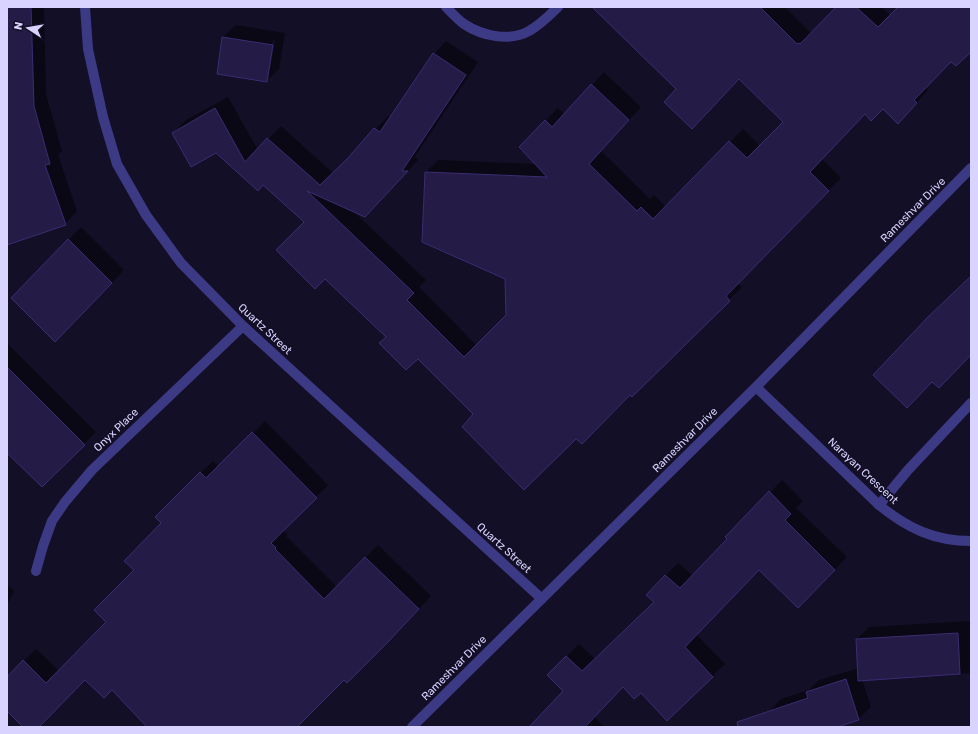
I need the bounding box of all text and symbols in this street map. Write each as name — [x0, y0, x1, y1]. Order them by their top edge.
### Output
north arrow — [8, 8, 48, 48]
text: N — [12, 21, 26, 31]
street label: Rameshvar Drive — [878, 175, 948, 245]
street label: Quartz Street — [235, 301, 295, 358]
street label: Rameshvar Drive — [650, 405, 720, 475]
street label: Onyx Place — [91, 406, 141, 454]
street label: Narayan Crescent — [825, 435, 901, 507]
street label: Quartz Street — [474, 520, 534, 576]
street label: Rameshvar Drive — [419, 633, 489, 703]

